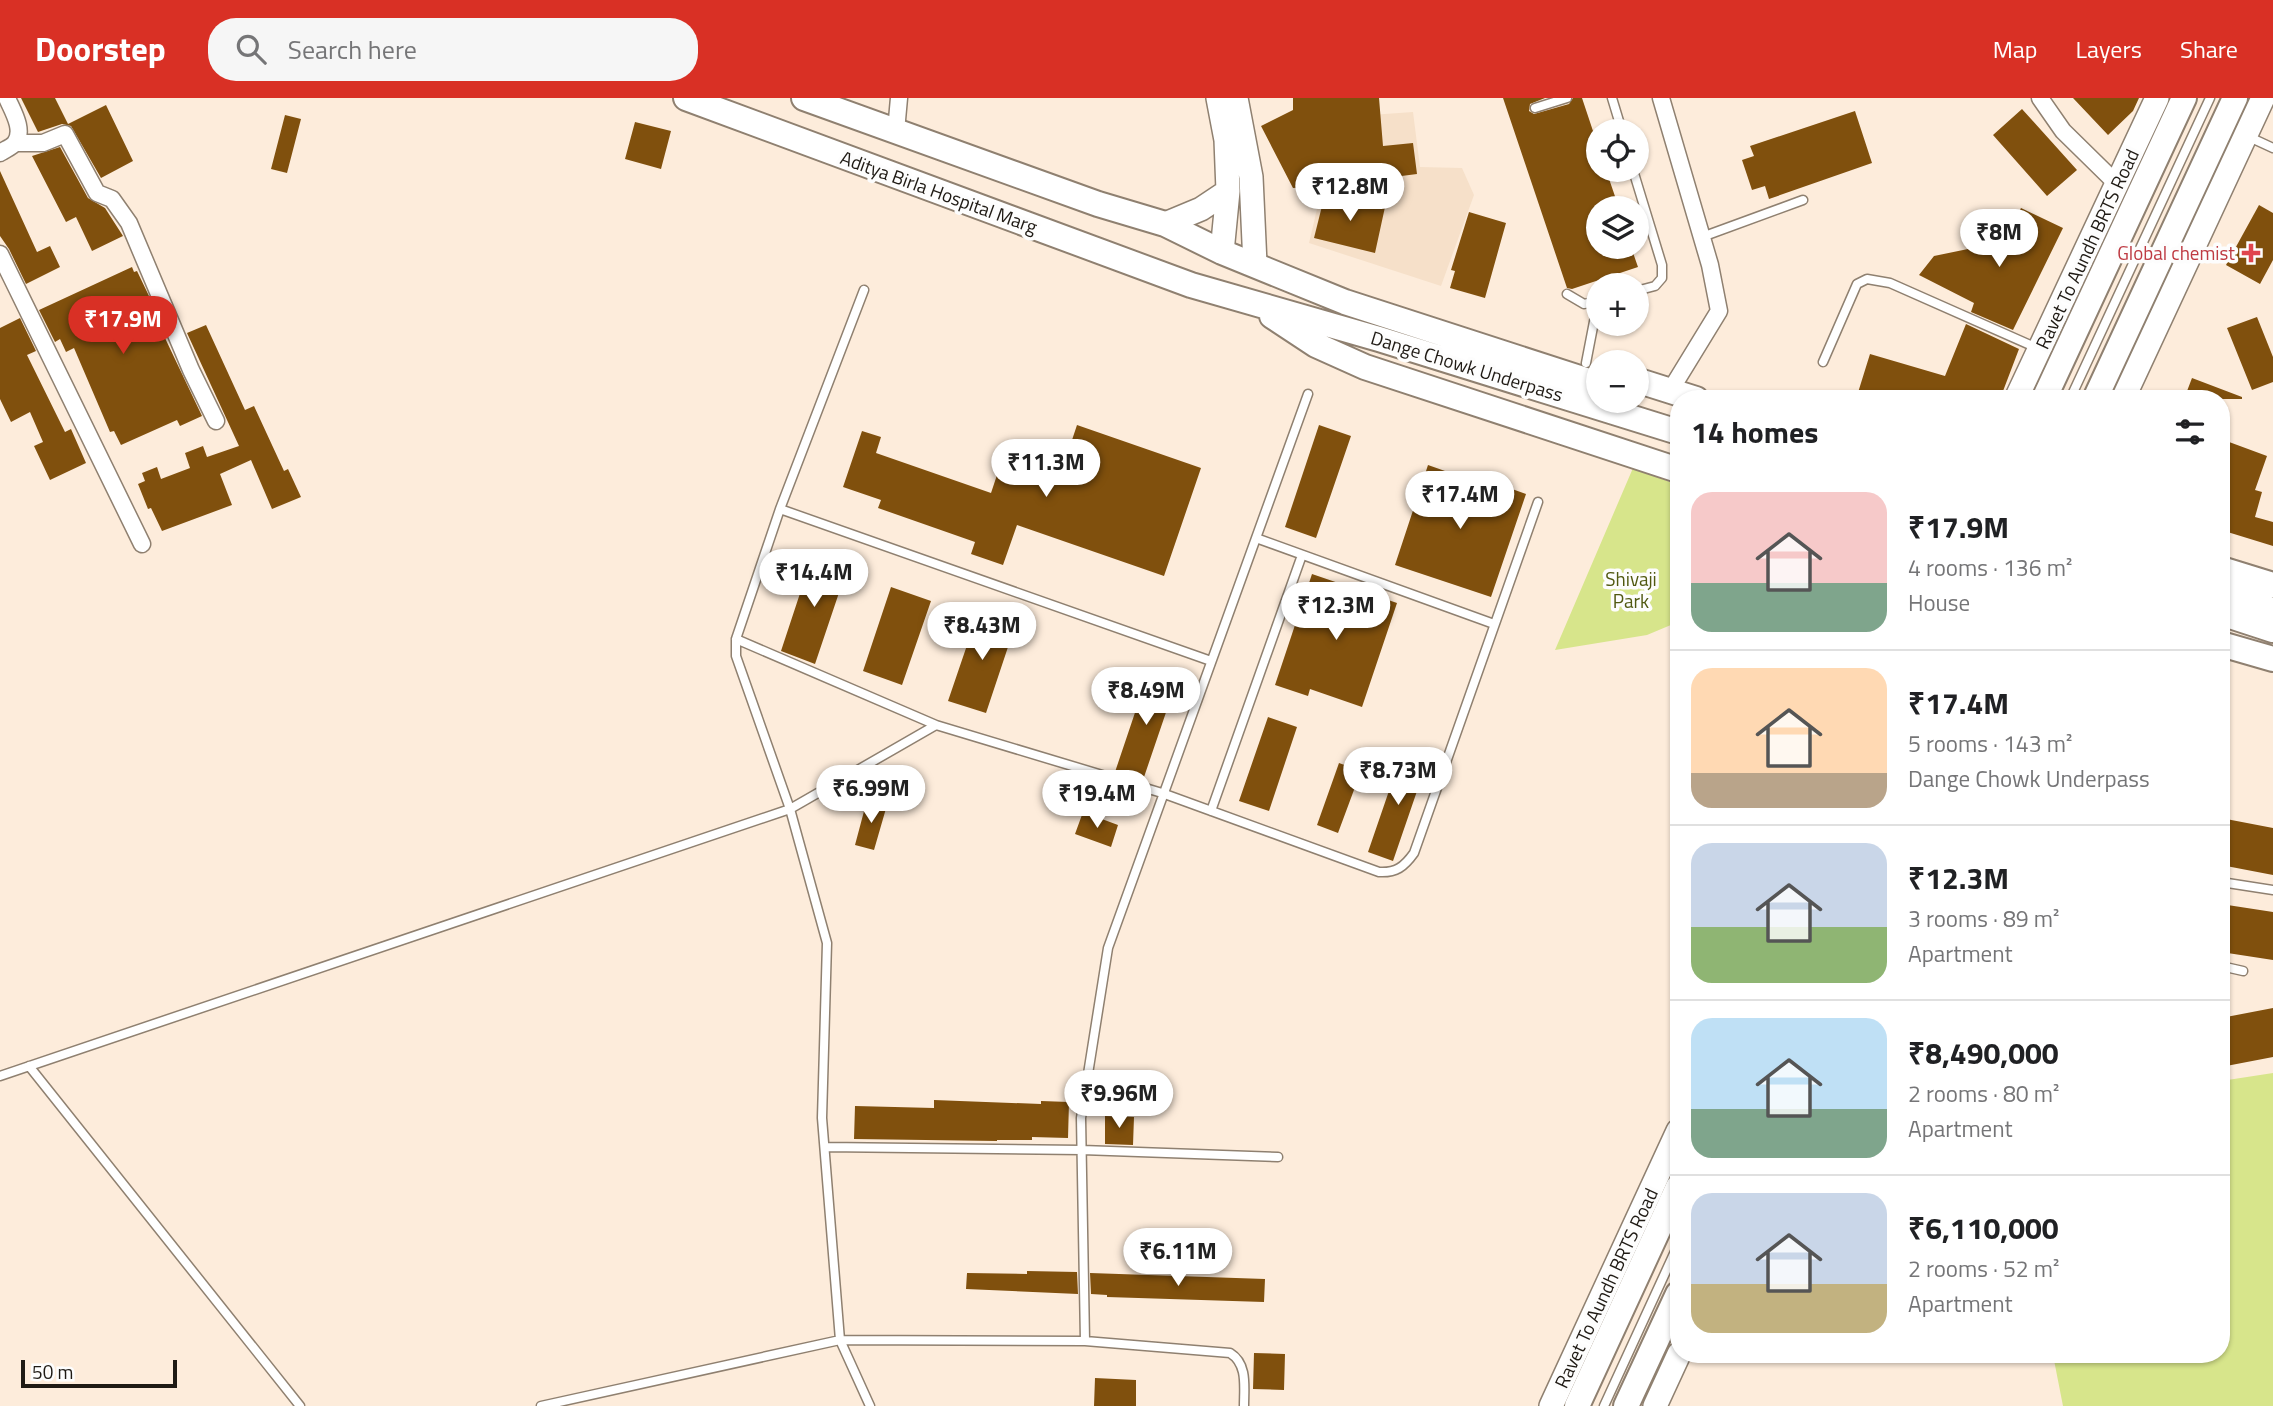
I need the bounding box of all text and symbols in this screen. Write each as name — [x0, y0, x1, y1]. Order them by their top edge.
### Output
search box — [208, 18, 698, 81]
text: Doorstep — [35, 24, 166, 74]
icon: search — [232, 30, 270, 68]
text: Search here — [288, 30, 417, 69]
text: Map — [1993, 31, 2038, 67]
text: Layers — [2076, 31, 2142, 67]
text: Share — [2180, 31, 2238, 67]
map controls — [1586, 119, 1649, 413]
button: locate — [1586, 119, 1649, 182]
street label: Aditya Birla Hospital Marg — [837, 142, 1042, 241]
street label: Ravet To Aundh BRTS Road — [2027, 144, 2146, 354]
pin: ₹12.8M — [1293, 164, 1407, 223]
text: ₹12.8M — [1311, 168, 1389, 203]
button: layers — [1586, 196, 1649, 259]
pin: ₹8M — [1965, 209, 2033, 269]
text: ₹8M — [1976, 214, 2022, 249]
place label: Global chemist — [2117, 238, 2235, 267]
marker: Global chemist — [2241, 243, 2261, 263]
button: + — [1586, 273, 1649, 336]
pin: ₹17.9M — [66, 296, 180, 356]
text: ₹17.9M — [84, 301, 162, 336]
street label: Dange Chowk Underpass — [1367, 322, 1567, 409]
button: − — [1586, 350, 1649, 413]
text: 14 homes — [1691, 409, 1818, 455]
icon: filters — [2171, 413, 2209, 451]
pin: ₹11.3M — [989, 440, 1103, 499]
text: ₹11.3M — [1007, 444, 1085, 479]
pin: ₹17.4M — [1403, 472, 1517, 531]
text: ₹17.4M — [1421, 476, 1499, 511]
text: ₹17.9M — [1908, 504, 2009, 550]
icon: home — [1747, 520, 1831, 604]
pin: ₹14.4M — [757, 550, 871, 609]
text: 4 rooms · 136 m² — [1908, 550, 2072, 585]
text: ₹14.4M — [775, 554, 853, 589]
park label: Shivaji Park — [1605, 564, 1657, 615]
pin: ₹12.3M — [1279, 582, 1393, 642]
text: House — [1908, 585, 1970, 620]
text: ₹12.3M — [1297, 587, 1375, 622]
pin: ₹8.43M — [925, 602, 1039, 662]
text: ₹8.43M — [943, 607, 1021, 642]
pin: ₹8.49M — [1089, 668, 1203, 727]
text: ₹8.49M — [1107, 672, 1185, 707]
text: ₹17.4M — [1908, 680, 2009, 726]
icon: home — [1747, 696, 1831, 780]
text: 5 rooms · 143 m² — [1908, 726, 2072, 761]
pin: ₹8.73M — [1341, 748, 1455, 807]
text: ₹8.73M — [1359, 752, 1437, 787]
text: Dange Chowk Underpass — [1908, 761, 2150, 796]
pin: ₹6.99M — [814, 766, 928, 825]
text: ₹6.99M — [832, 770, 910, 805]
pin: ₹19.4M — [1040, 770, 1154, 830]
text: ₹19.4M — [1058, 775, 1136, 810]
text: ₹12.3M — [1908, 855, 2009, 901]
icon: home — [1747, 871, 1831, 955]
text: 3 rooms · 89 m² — [1908, 901, 2059, 936]
text: Apartment — [1908, 936, 2013, 971]
text: ₹8,490,000 — [1908, 1030, 2059, 1076]
icon: home — [1747, 1046, 1831, 1130]
pin: ₹9.96M — [1062, 1070, 1176, 1130]
text: ₹9.96M — [1080, 1075, 1158, 1110]
text: 2 rooms · 80 m² — [1908, 1076, 2059, 1111]
text: Apartment — [1908, 1111, 2013, 1146]
street label: Ravet To Aundh BRTS Road — [1546, 1183, 1665, 1393]
text: ₹6,110,000 — [1908, 1205, 2059, 1251]
icon: home — [1747, 1221, 1831, 1305]
pin: ₹6.11M — [1121, 1228, 1235, 1288]
text: ₹6.11M — [1139, 1233, 1217, 1268]
text: 2 rooms · 52 m² — [1908, 1251, 2059, 1286]
text: Apartment — [1908, 1286, 2013, 1321]
scale bar — [21, 1357, 177, 1389]
text: 50 m — [32, 1357, 73, 1386]

